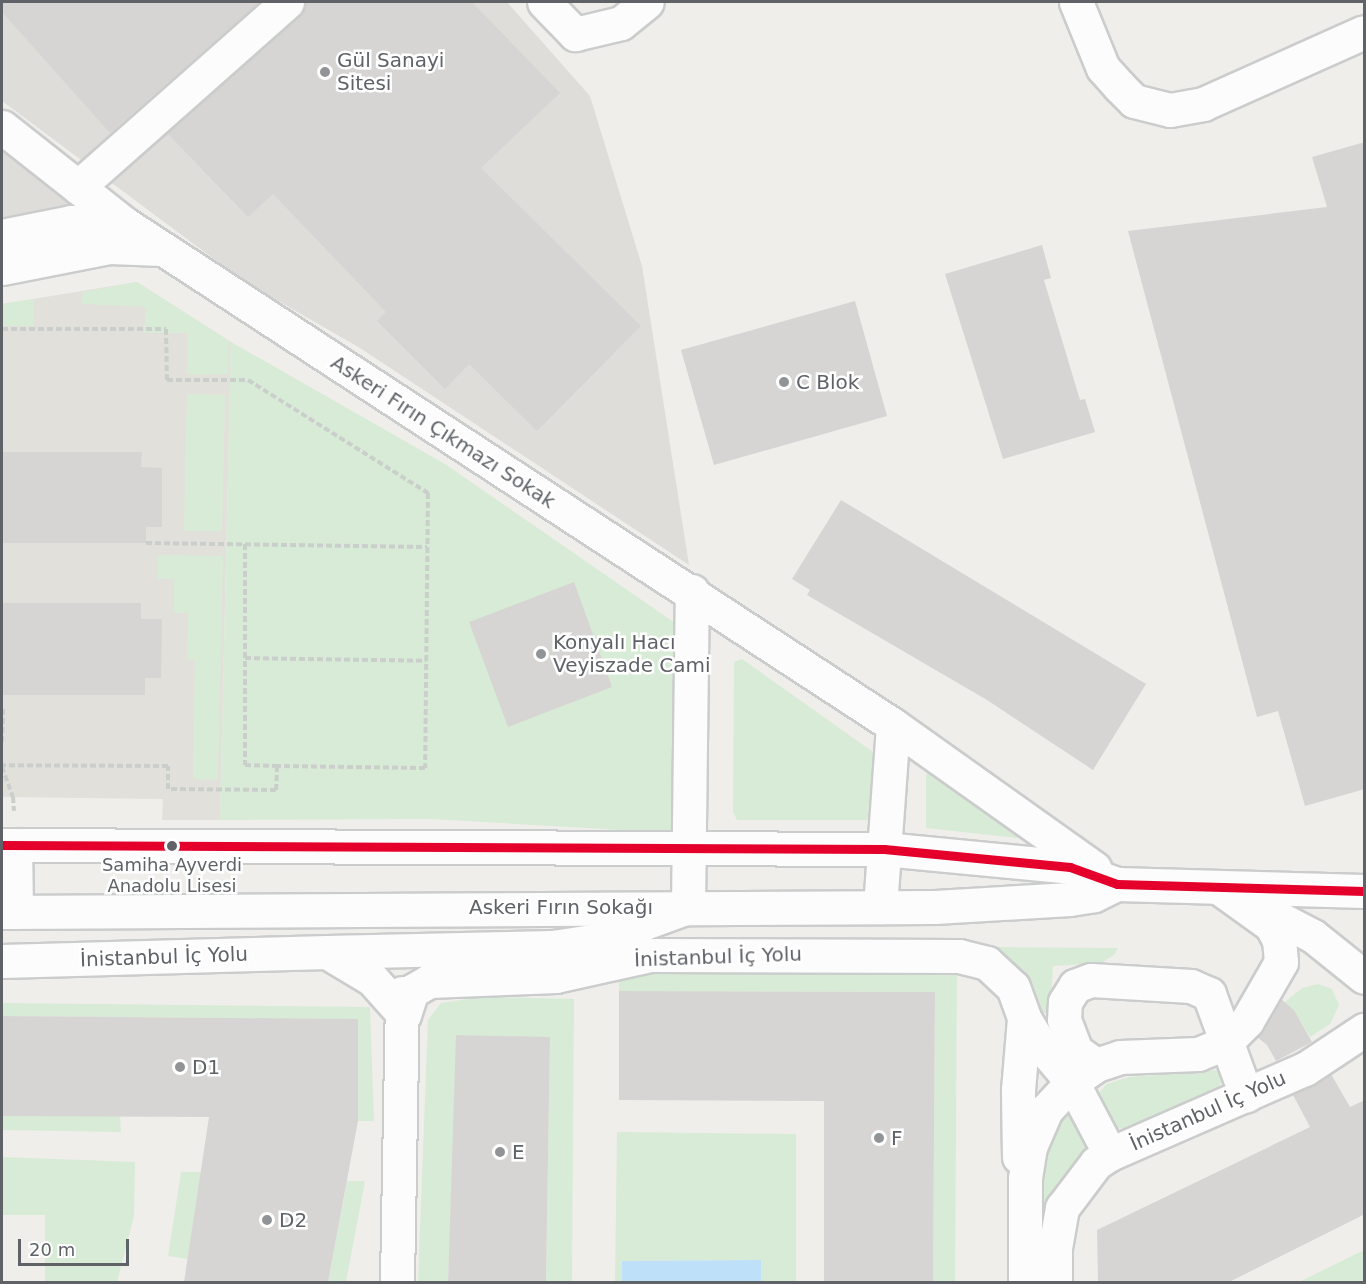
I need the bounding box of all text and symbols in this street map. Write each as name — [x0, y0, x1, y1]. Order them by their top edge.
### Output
place label: Gül Sanayi Sitesi — [337, 48, 444, 95]
marker: Gül Sanayi Sitesi — [318, 65, 332, 79]
street label: Askeri Fırın Çıkmazı Sokak — [326, 350, 560, 514]
place label: C Blok — [796, 370, 859, 394]
marker: C Blok — [777, 375, 791, 389]
place label: Konyalı Hacı Veyiszade Cami — [553, 630, 711, 677]
marker: Konyalı Hacı Veyiszade Cami — [534, 647, 548, 661]
marker: Samiha Ayverdi Anadolu Lisesi — [166, 840, 178, 852]
place label: Samiha Ayverdi Anadolu Lisesi — [102, 855, 242, 898]
street label: Askeri Fırın Sokağı — [469, 895, 653, 919]
street label: İnistanbul İç Yolu — [80, 942, 248, 972]
street label: İnistanbul İç Yolu — [634, 942, 802, 972]
place label: D1 — [192, 1055, 220, 1079]
marker: D1 — [173, 1060, 187, 1074]
street label: İnistanbul İç Yolu — [1126, 1066, 1290, 1156]
place label: F — [891, 1126, 903, 1150]
marker: F — [872, 1131, 886, 1145]
place label: E — [512, 1140, 525, 1164]
marker: E — [493, 1145, 507, 1159]
place label: D2 — [279, 1208, 307, 1232]
marker: D2 — [260, 1213, 274, 1227]
scale bar — [21, 1227, 132, 1265]
text: 20 m — [29, 1239, 75, 1260]

